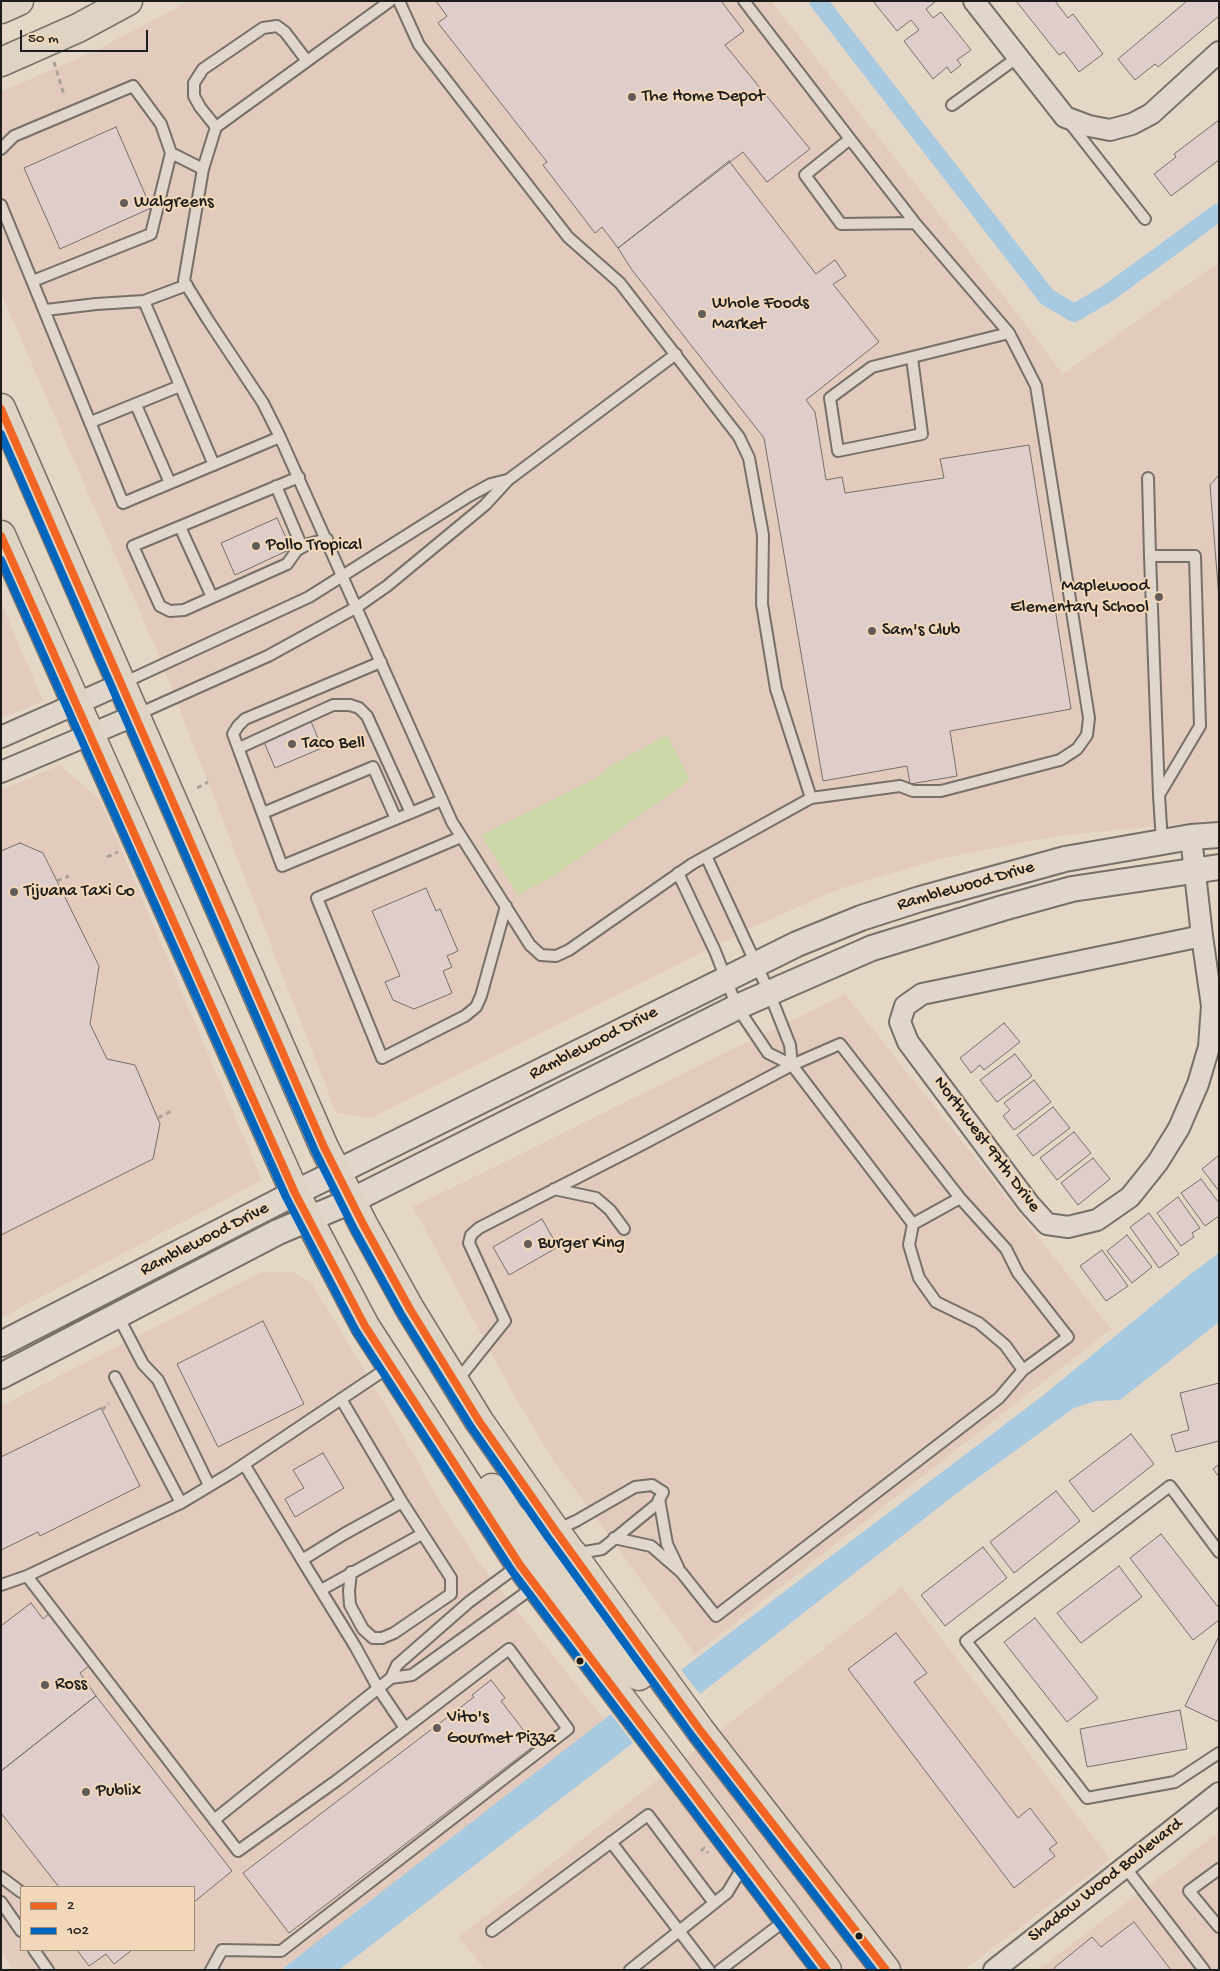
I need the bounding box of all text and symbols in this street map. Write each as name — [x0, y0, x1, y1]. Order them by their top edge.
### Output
scale bar — [22, 20, 150, 52]
text: 50 m — [28, 30, 59, 48]
place label: The Home Depot — [642, 86, 765, 108]
marker: The Home Depot — [626, 91, 638, 103]
place label: Walgreens — [134, 192, 214, 214]
marker: Walgreens — [118, 197, 130, 209]
place label: Whole Foods Market — [712, 293, 809, 336]
marker: Whole Foods Market — [696, 308, 708, 320]
place label: Pollo Tropical — [266, 535, 362, 557]
marker: Pollo Tropical — [250, 540, 262, 552]
place label: Maplewood Elementary School — [1010, 576, 1149, 618]
marker: Maplewood Elementary School — [1153, 591, 1165, 603]
place label: Sam's Club — [882, 620, 960, 642]
marker: Sam's Club — [866, 625, 878, 637]
place label: Taco Bell — [302, 733, 365, 755]
marker: Taco Bell — [286, 738, 298, 750]
street label: Ramblewood Drive — [895, 857, 1037, 917]
place label: Tijuana Taxi Co — [24, 881, 135, 903]
marker: Tijuana Taxi Co — [8, 886, 20, 898]
street label: Ramblewood Drive — [526, 1002, 662, 1086]
street label: Northwest 97th Drive — [928, 1073, 1044, 1217]
street label: Ramblewood Drive — [137, 1198, 273, 1282]
place label: Burger King — [538, 1233, 625, 1255]
marker: Burger King — [522, 1238, 534, 1250]
unlabelled marker — [575, 1656, 585, 1666]
place label: Ross — [55, 1674, 87, 1696]
marker: Ross — [39, 1679, 51, 1691]
place label: Vito's Gourmet Pizza — [447, 1707, 556, 1750]
marker: Vito's Gourmet Pizza — [431, 1722, 443, 1734]
place label: Publix — [96, 1781, 141, 1803]
marker: Publix — [80, 1786, 92, 1798]
street label: Shadow Wood Boulevard — [1024, 1814, 1188, 1948]
legend — [20, 1886, 195, 1951]
text: 2 — [67, 1897, 74, 1915]
text: 102 — [67, 1922, 89, 1940]
unlabelled marker — [854, 1931, 864, 1941]

